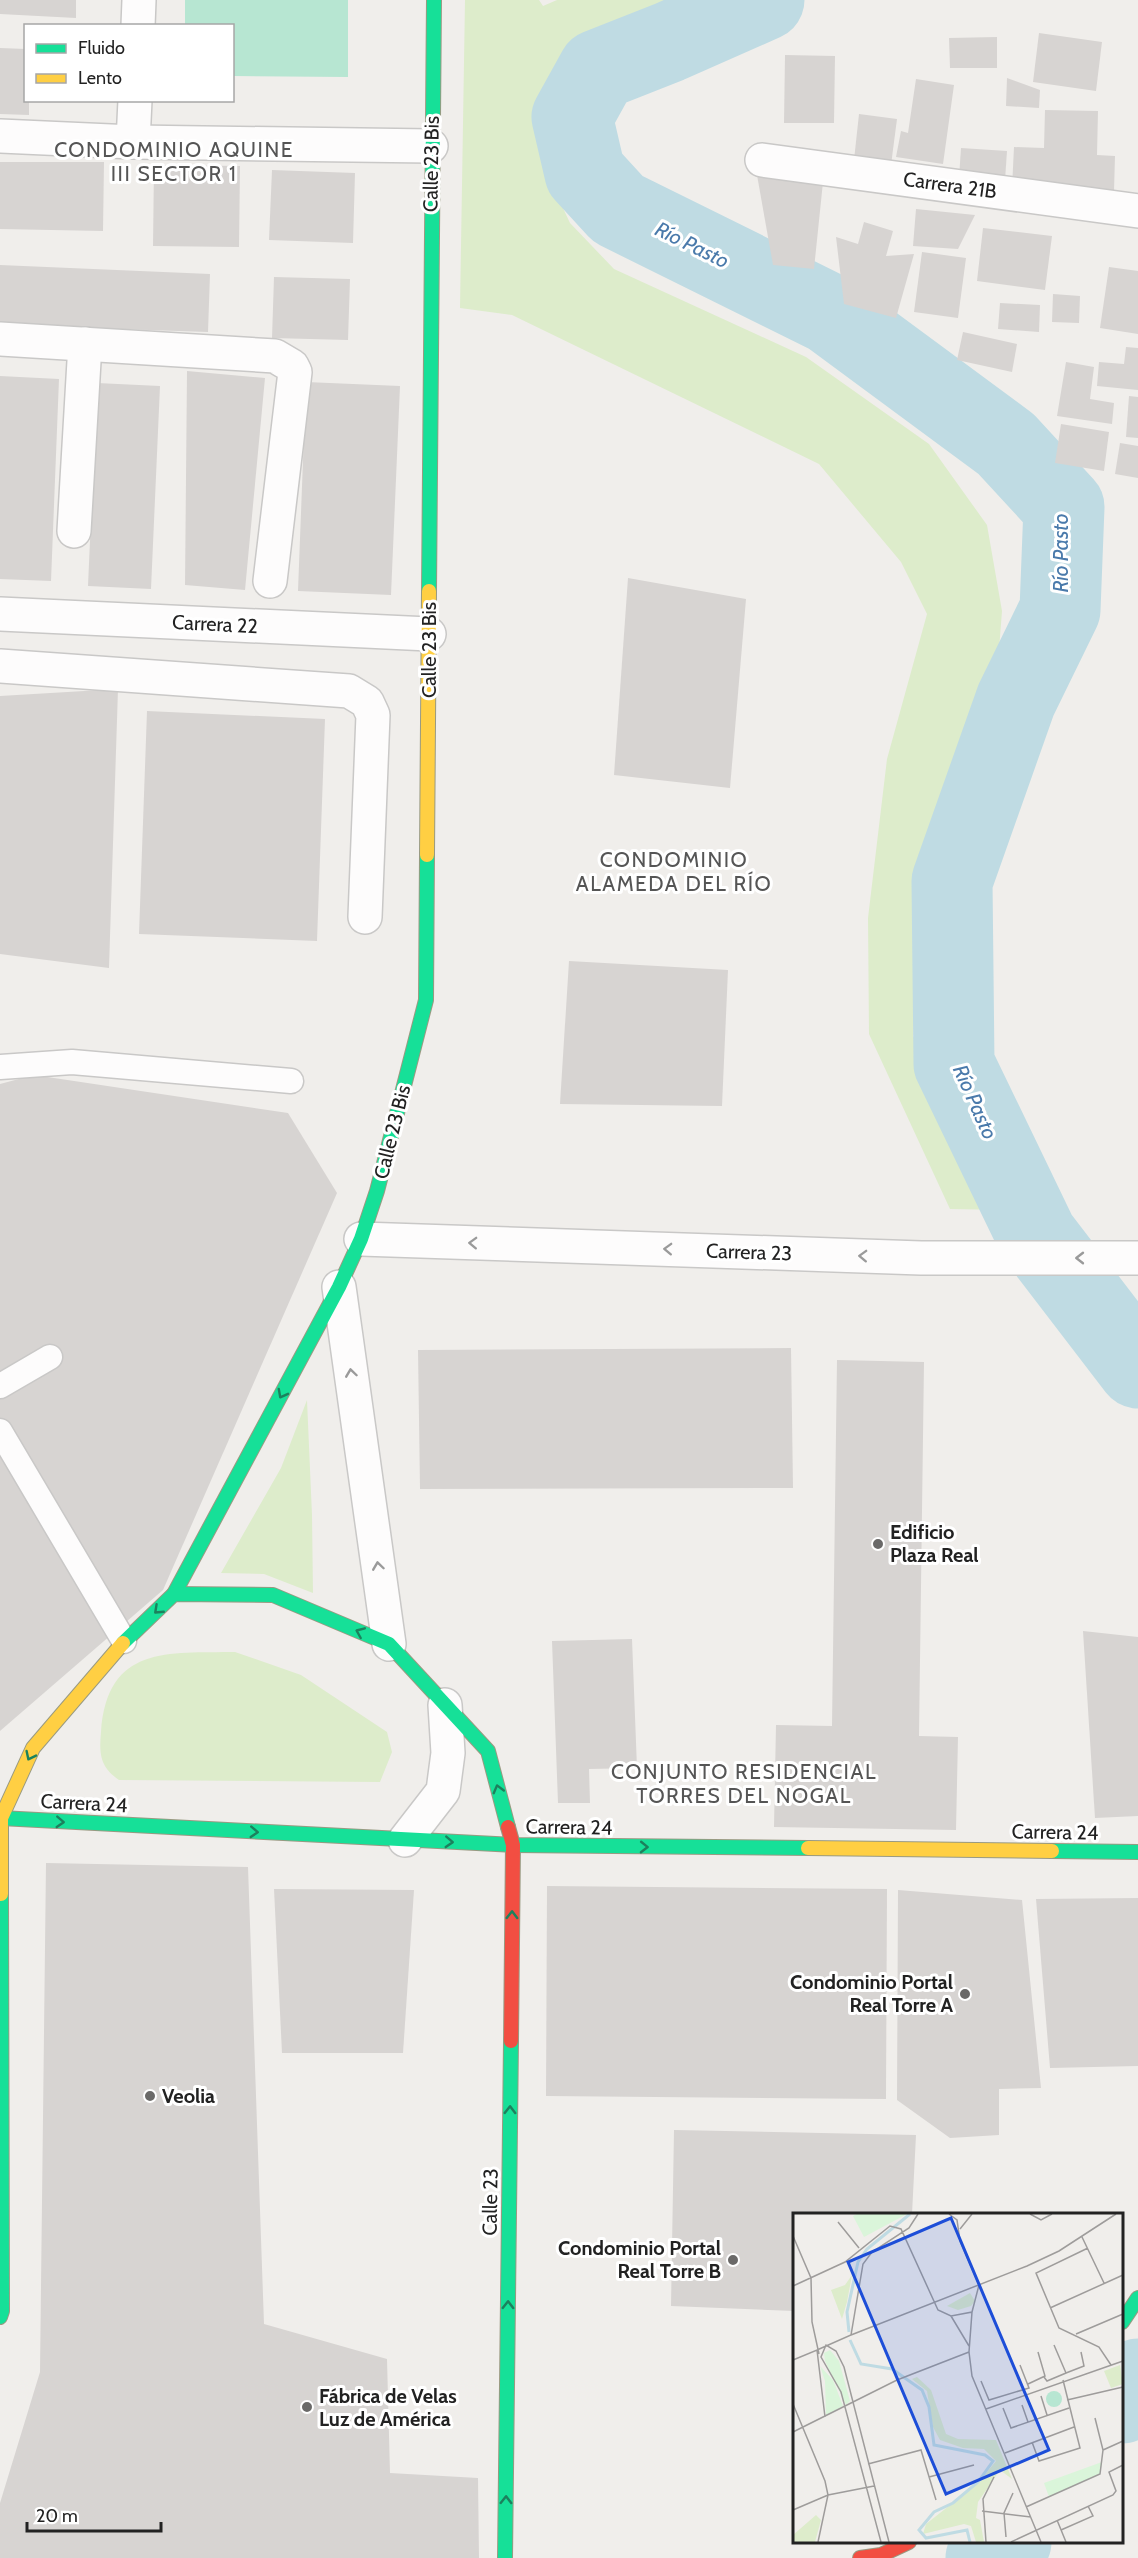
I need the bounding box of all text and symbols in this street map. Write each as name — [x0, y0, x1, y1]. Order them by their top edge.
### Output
legend — [24, 24, 234, 102]
text: Fluido — [78, 37, 125, 59]
text: Lento — [78, 67, 122, 89]
street label: Calle 23 Bis — [418, 116, 444, 212]
district label: CONDOMINIO AQUINE III SECTOR 1 — [54, 137, 294, 186]
street label: Carrera 21B — [902, 167, 998, 203]
water label: Río Pasto — [651, 216, 733, 273]
water label: Río Pasto — [1048, 513, 1073, 593]
street label: Calle 23 Bis — [417, 602, 441, 698]
street label: Carrera 22 — [172, 610, 258, 638]
district label: CONDOMINIO ALAMEDA DEL RÍO — [576, 847, 772, 896]
water label: Río Pasto — [948, 1061, 1003, 1143]
street label: Calle 23 Bis — [369, 1082, 415, 1182]
one-way arrow — [469, 1236, 478, 1249]
street label: Carrera 23 — [706, 1239, 792, 1265]
one-way arrow — [663, 1243, 672, 1256]
one-way arrow — [858, 1250, 867, 1263]
one-way arrow — [1075, 1252, 1084, 1264]
one-way arrow — [346, 1368, 358, 1377]
one-way arrow — [278, 1388, 289, 1398]
place label: Edificio Plaza Real — [890, 1520, 979, 1567]
marker: Edificio Plaza Real — [871, 1537, 885, 1551]
one-way arrow — [373, 1561, 385, 1570]
one-way arrow — [154, 1602, 165, 1613]
one-way arrow — [356, 1627, 367, 1639]
one-way arrow — [25, 1749, 37, 1760]
district label: CONJUNTO RESIDENCIAL TORRES DEL NOGAL — [611, 1759, 877, 1808]
one-way arrow — [493, 1784, 505, 1795]
street label: Carrera 24 — [40, 1789, 128, 1817]
street label: Carrera 24 — [525, 1814, 613, 1840]
one-way arrow — [55, 1815, 64, 1828]
street label: Carrera 24 — [1011, 1819, 1099, 1845]
one-way arrow — [250, 1825, 259, 1838]
one-way arrow — [444, 1836, 453, 1849]
one-way arrow — [639, 1841, 648, 1853]
one-way arrow — [506, 1910, 518, 1919]
place label: Condominio Portal Real Torre A — [790, 1970, 953, 2017]
marker: Condominio Portal Real Torre A — [958, 1987, 972, 2001]
place label: Veolia — [162, 2084, 215, 2108]
marker: Veolia — [143, 2089, 157, 2103]
one-way arrow — [504, 2105, 516, 2114]
street label: Calle 23 — [477, 2168, 503, 2236]
inset map — [793, 2213, 1123, 2543]
place label: Condominio Portal Real Torre B — [558, 2236, 721, 2283]
marker: Condominio Portal Real Torre B — [726, 2253, 740, 2267]
one-way arrow — [502, 2300, 514, 2309]
place label: Fábrica de Velas Luz de América — [319, 2384, 457, 2431]
marker: Fábrica de Velas Luz de América — [300, 2400, 314, 2414]
scale bar — [27, 2495, 160, 2533]
one-way arrow — [500, 2495, 512, 2504]
text: 20 m — [36, 2505, 78, 2527]

